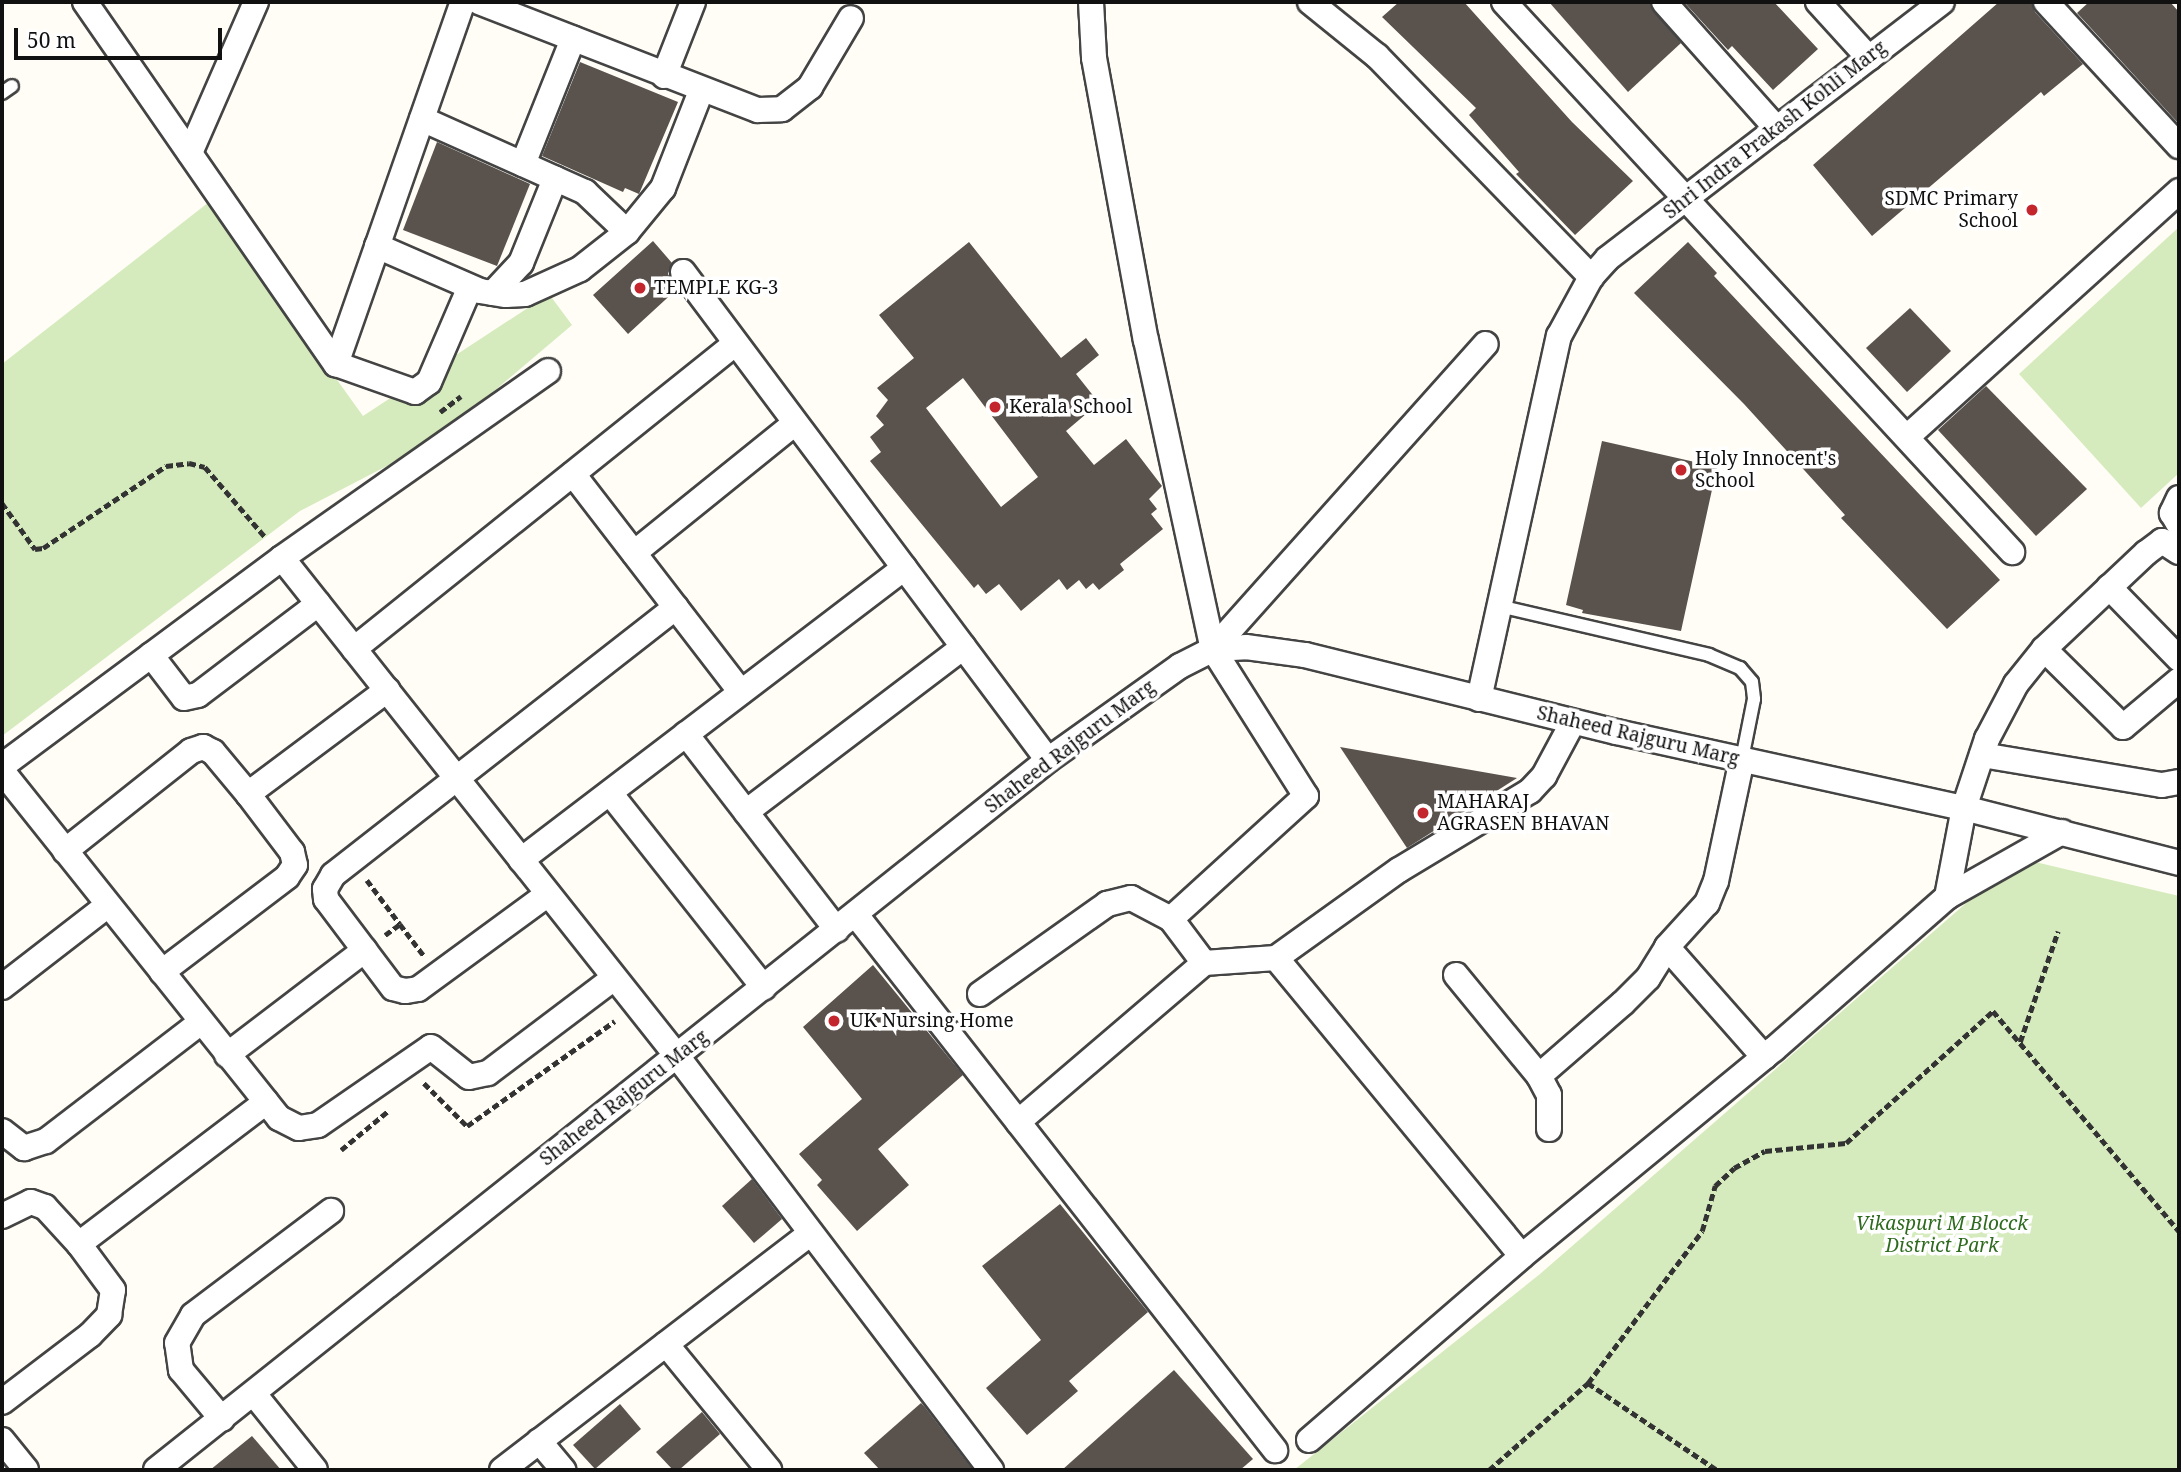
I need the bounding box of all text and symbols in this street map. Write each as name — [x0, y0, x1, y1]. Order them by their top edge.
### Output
scale bar — [18, 14, 226, 58]
text: 50 m — [27, 26, 76, 54]
street label: Shri Indra Prakash Kohli Marg — [1659, 36, 1891, 224]
place label: SDMC Primary School — [1885, 188, 2018, 232]
marker: SDMC Primary School — [2024, 202, 2040, 218]
place label: TEMPLE KG-3 — [654, 277, 778, 299]
marker: TEMPLE KG-3 — [632, 280, 648, 296]
place label: Kerala School — [1009, 396, 1132, 418]
marker: Kerala School — [987, 399, 1003, 415]
place label: Holy Innocent's School — [1695, 448, 1836, 492]
marker: Holy Innocent's School — [1673, 462, 1689, 478]
street label: Shaheed Rajguru Marg — [981, 676, 1159, 818]
street label: Shaheed Rajguru Marg — [1535, 702, 1741, 770]
place label: MAHARAJ AGRASEN BHAVAN — [1437, 791, 1610, 835]
marker: MAHARAJ AGRASEN BHAVAN — [1415, 805, 1431, 821]
place label: UK Nursing Home — [850, 1010, 1014, 1032]
marker: UK Nursing Home — [824, 1011, 844, 1031]
street label: Shaheed Rajguru Marg — [535, 1025, 713, 1171]
park label: Vikaspuri M Blocck District Park — [1856, 1213, 2028, 1257]

